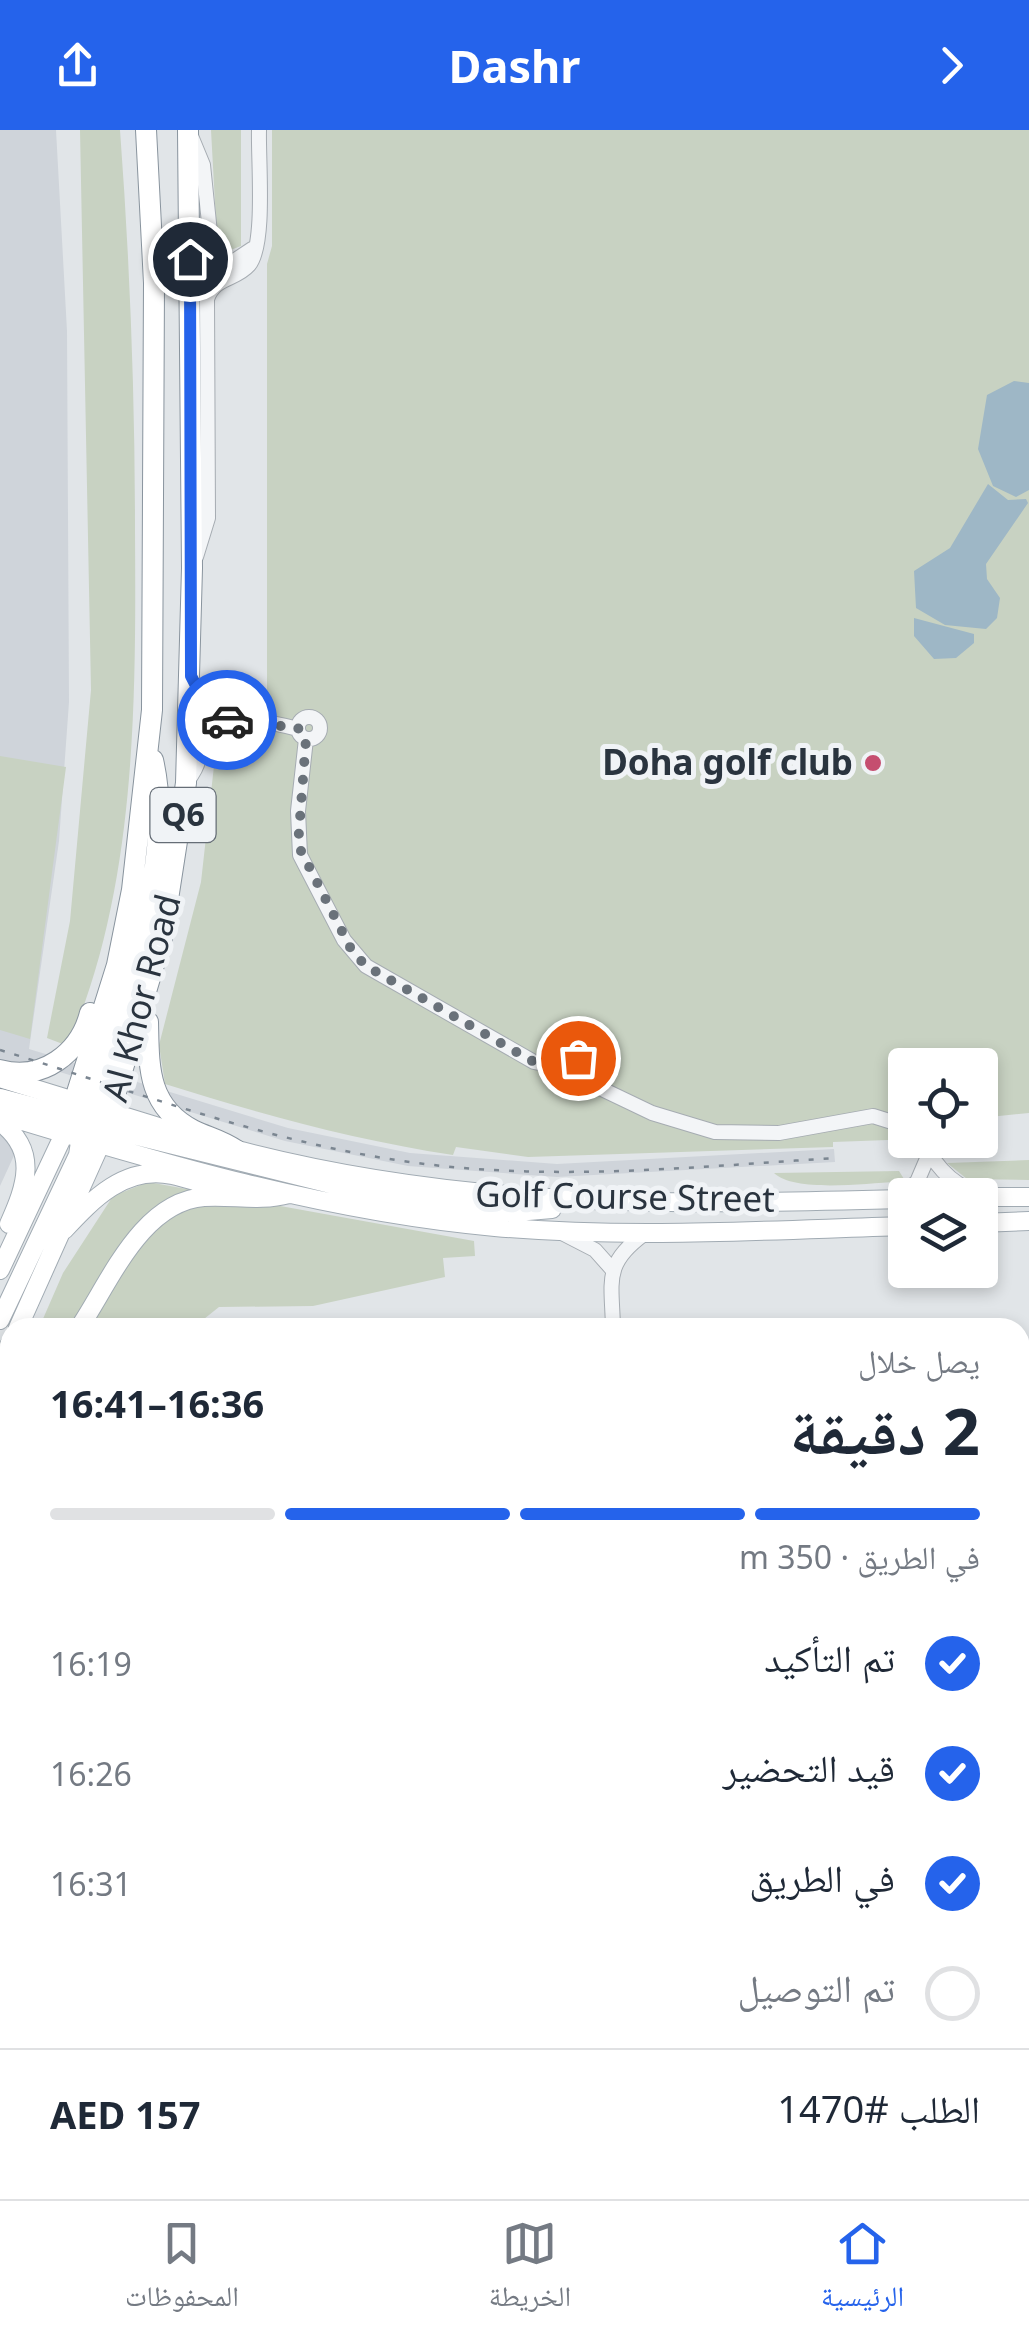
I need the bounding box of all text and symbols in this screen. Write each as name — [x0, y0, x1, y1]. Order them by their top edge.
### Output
text: Dashr — [449, 35, 580, 96]
icon: share — [50, 38, 105, 93]
icon: forward — [924, 38, 979, 93]
pin — [148, 217, 233, 302]
icon: home — [163, 232, 218, 287]
courier — [177, 670, 277, 770]
icon: car — [200, 693, 255, 748]
place label: Doha golf club — [602, 738, 853, 785]
marker: Doha golf club — [862, 752, 884, 774]
road number: Q6 — [150, 788, 216, 842]
street label: Al Khor Road — [90, 889, 191, 1106]
pin — [536, 1016, 621, 1101]
icon: bag — [551, 1031, 606, 1086]
map controls — [888, 1048, 998, 1288]
button: locate — [888, 1048, 998, 1158]
street label: Golf Course Street — [475, 1169, 775, 1222]
button: layers — [888, 1178, 998, 1288]
text: يصل خلال — [858, 1339, 980, 1382]
text: 16:36–16:41 — [50, 1377, 264, 1429]
text: 2 دقيقة — [789, 1386, 980, 1474]
text: في الطريق · 350 m — [739, 1535, 980, 1578]
text: تم التأكيد — [764, 1631, 895, 1683]
icon: check — [925, 1636, 980, 1691]
text: 16:19 — [50, 1642, 132, 1685]
text: قيد التحضير — [723, 1741, 895, 1793]
icon: check — [925, 1746, 980, 1801]
text: 16:26 — [50, 1752, 132, 1795]
text: في الطريق — [749, 1851, 895, 1903]
icon: check — [925, 1856, 980, 1911]
text: 16:31 — [50, 1862, 132, 1905]
text: تم التوصيل — [737, 1961, 895, 2013]
text: الطلب #1470 — [777, 2082, 980, 2134]
text: AED 157 — [50, 2088, 200, 2140]
tab: المحفوظات — [125, 2216, 239, 2324]
tab: الخريطة — [489, 2216, 571, 2324]
tab: الرئيسية — [821, 2216, 904, 2324]

